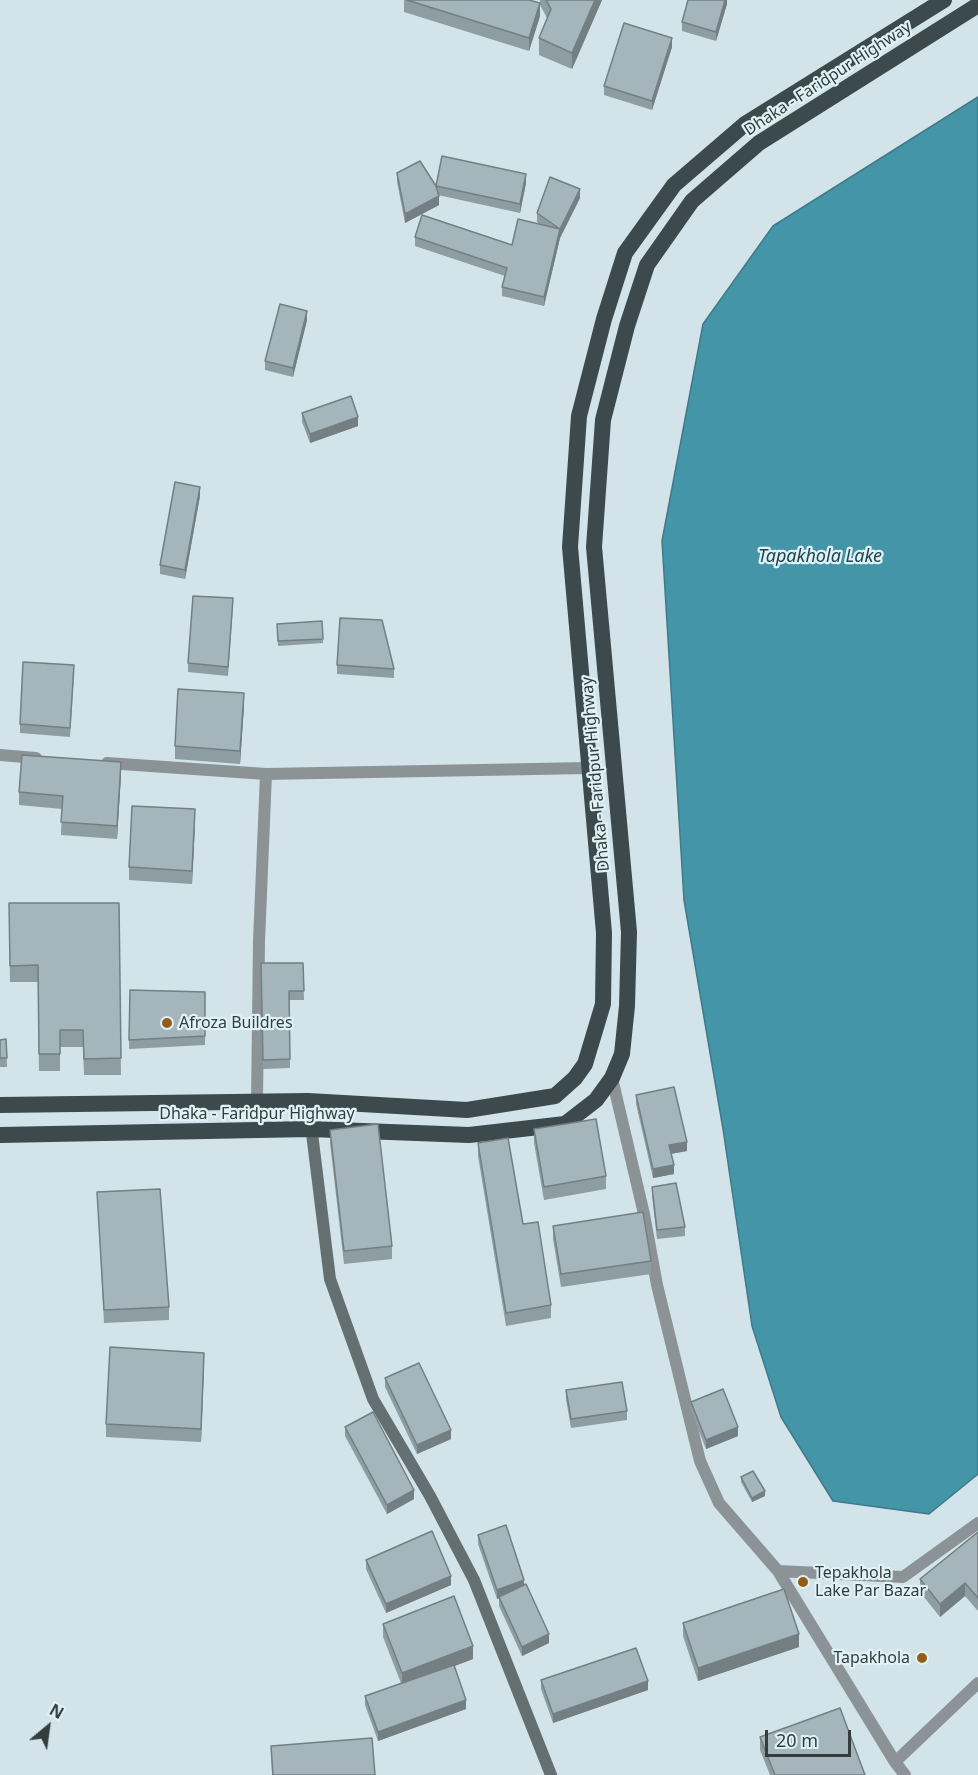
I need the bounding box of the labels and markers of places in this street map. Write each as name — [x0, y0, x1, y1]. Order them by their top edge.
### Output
place label: Afroza Buildres — [179, 1013, 293, 1033]
marker: Afroza Buildres — [160, 1016, 174, 1030]
place label: Tepakhola Lake Par Bazar — [815, 1563, 926, 1601]
marker: Tepakhola Lake Par Bazar — [796, 1575, 810, 1589]
place label: Tapakhola — [833, 1648, 910, 1668]
marker: Tapakhola — [915, 1651, 929, 1665]

